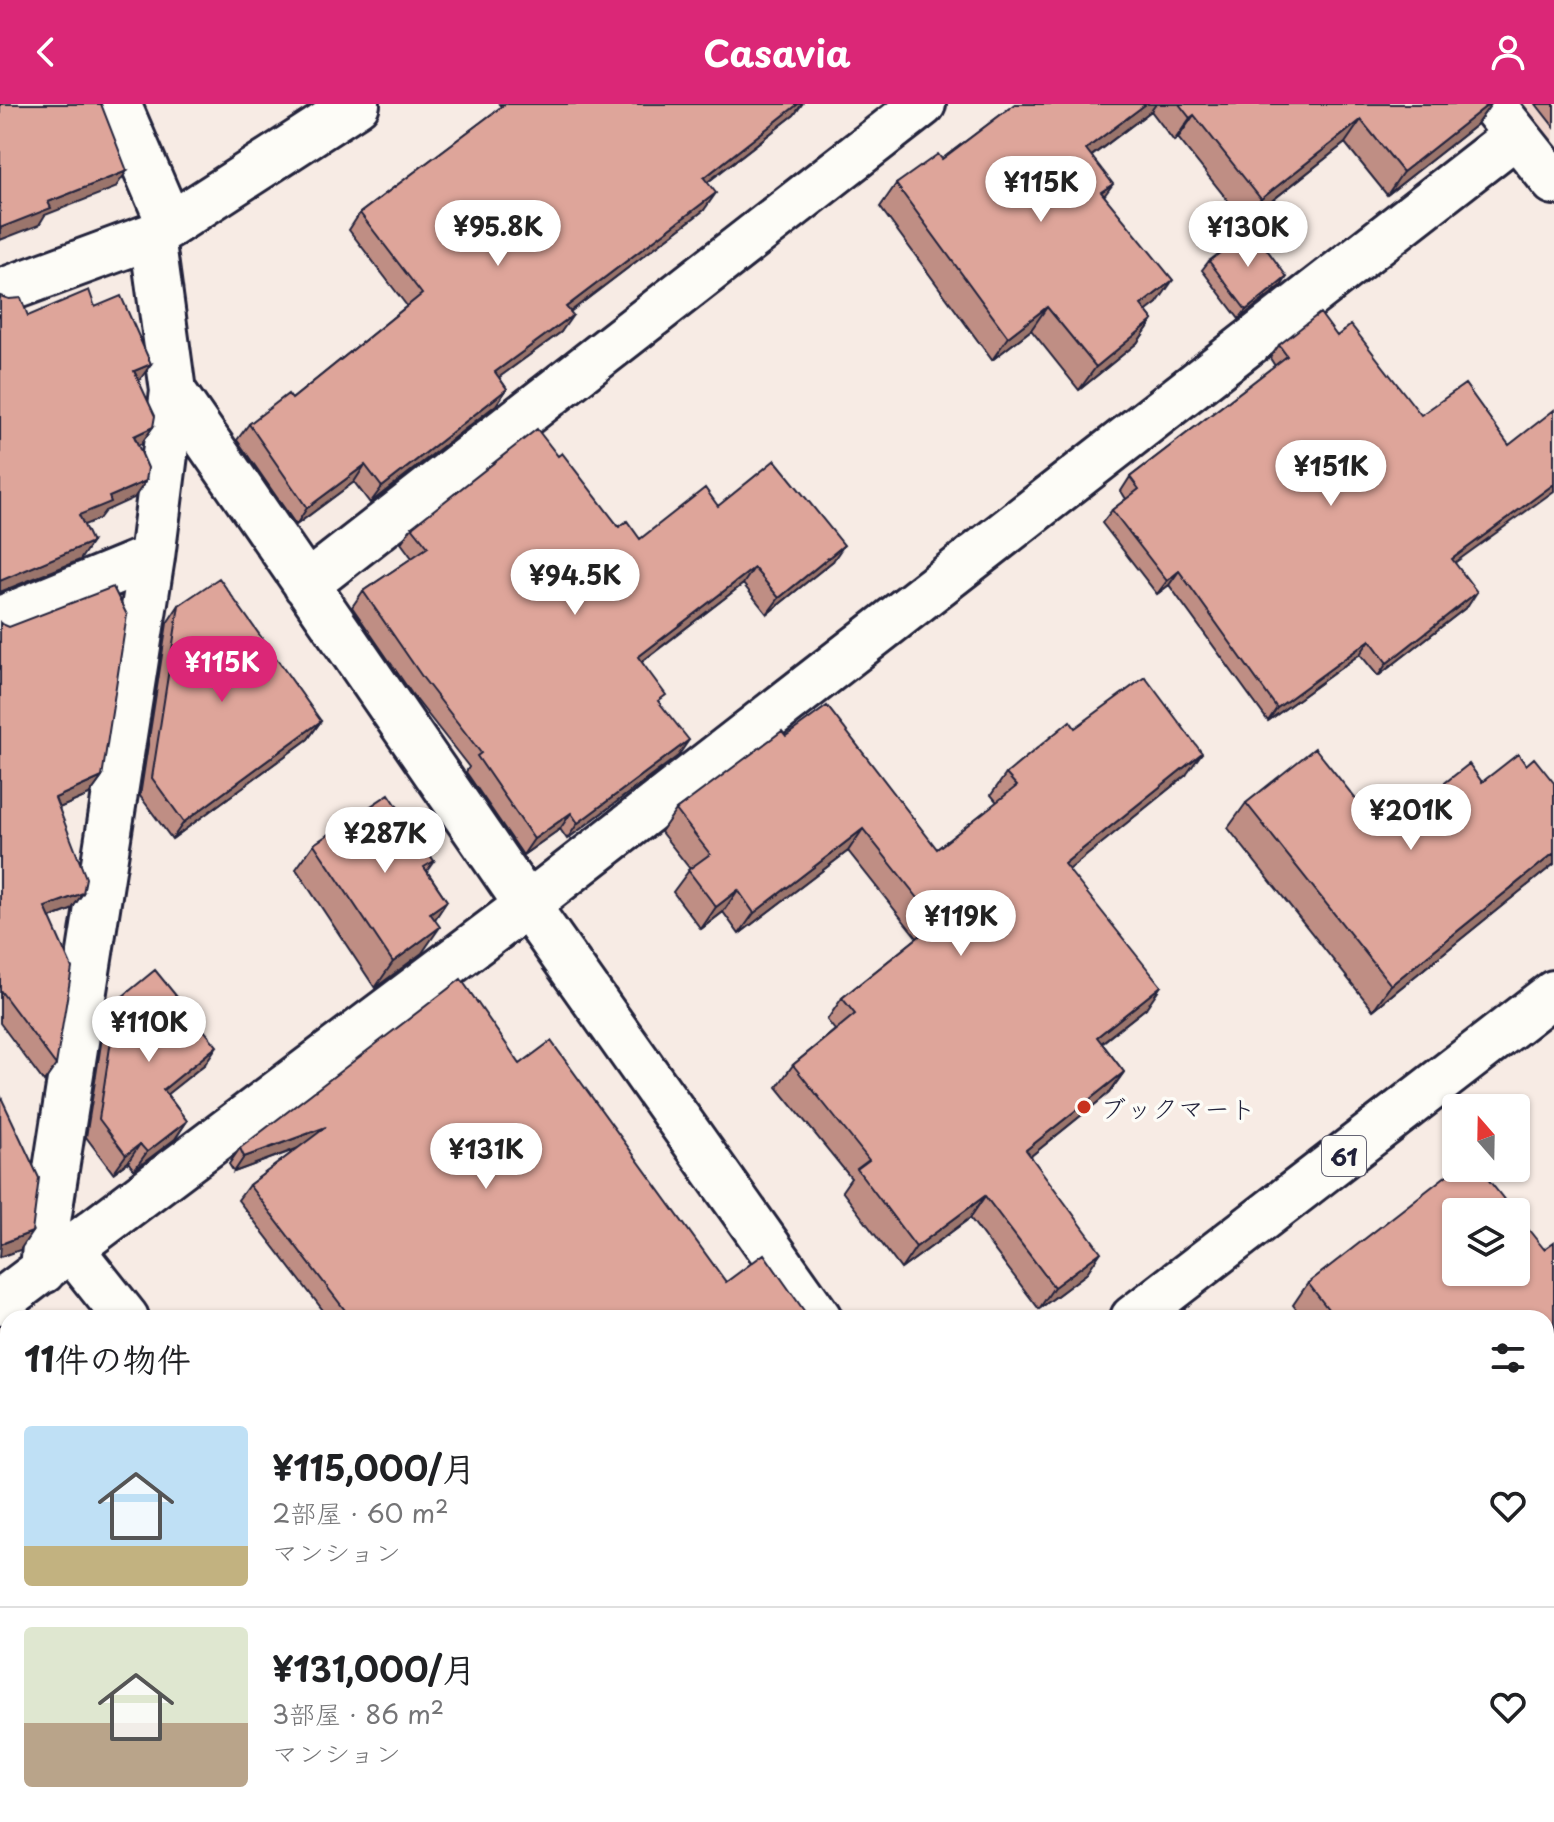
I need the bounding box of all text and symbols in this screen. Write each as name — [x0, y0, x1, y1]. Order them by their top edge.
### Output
text: Casavia — [703, 25, 851, 79]
icon: back — [24, 30, 68, 74]
icon: person — [1486, 30, 1530, 74]
pin: ¥115K — [985, 156, 1097, 224]
text: ¥115K — [1003, 162, 1079, 201]
pin: ¥95.8K — [433, 200, 563, 268]
pin: ¥130K — [1192, 201, 1304, 269]
text: ¥95.8K — [453, 206, 543, 245]
text: ¥130K — [1207, 207, 1289, 246]
pin: ¥151K — [1275, 440, 1387, 508]
text: ¥151K — [1293, 446, 1369, 485]
pin: ¥94.5K — [510, 549, 640, 617]
text: ¥94.5K — [529, 555, 621, 594]
pin: ¥115K — [166, 636, 278, 704]
text: ¥115K — [184, 642, 260, 681]
pin: ¥201K — [1355, 784, 1467, 852]
text: ¥201K — [1369, 790, 1453, 829]
pin: ¥287K — [329, 807, 441, 875]
text: ¥287K — [343, 813, 427, 852]
pin: ¥119K — [905, 890, 1017, 958]
text: ¥119K — [924, 896, 998, 935]
pin: ¥110K — [93, 996, 205, 1064]
text: ¥110K — [110, 1002, 188, 1041]
place label: ブックマート — [1100, 1088, 1256, 1127]
north arrow — [1442, 1094, 1530, 1182]
map controls — [1442, 1094, 1530, 1286]
marker: ブックマート — [1075, 1098, 1093, 1116]
pin: ¥131K — [430, 1123, 542, 1191]
text: ¥131K — [448, 1129, 524, 1168]
road number: 61 — [1322, 1136, 1366, 1176]
button: layers — [1442, 1198, 1530, 1286]
text: 11件の物件 — [24, 1332, 191, 1384]
icon: filters — [1486, 1336, 1530, 1380]
text: ¥115,000/月 — [272, 1441, 476, 1493]
icon: home — [88, 1458, 184, 1554]
icon: heart — [1486, 1484, 1530, 1528]
text: 2部屋 · 60 m² — [272, 1493, 449, 1532]
text: マンション — [272, 1532, 401, 1571]
text: ¥131,000/月 — [272, 1642, 476, 1694]
icon: home — [88, 1659, 184, 1755]
icon: heart — [1486, 1685, 1530, 1729]
text: 3部屋 · 86 m² — [272, 1694, 444, 1733]
text: マンション — [272, 1733, 401, 1772]

